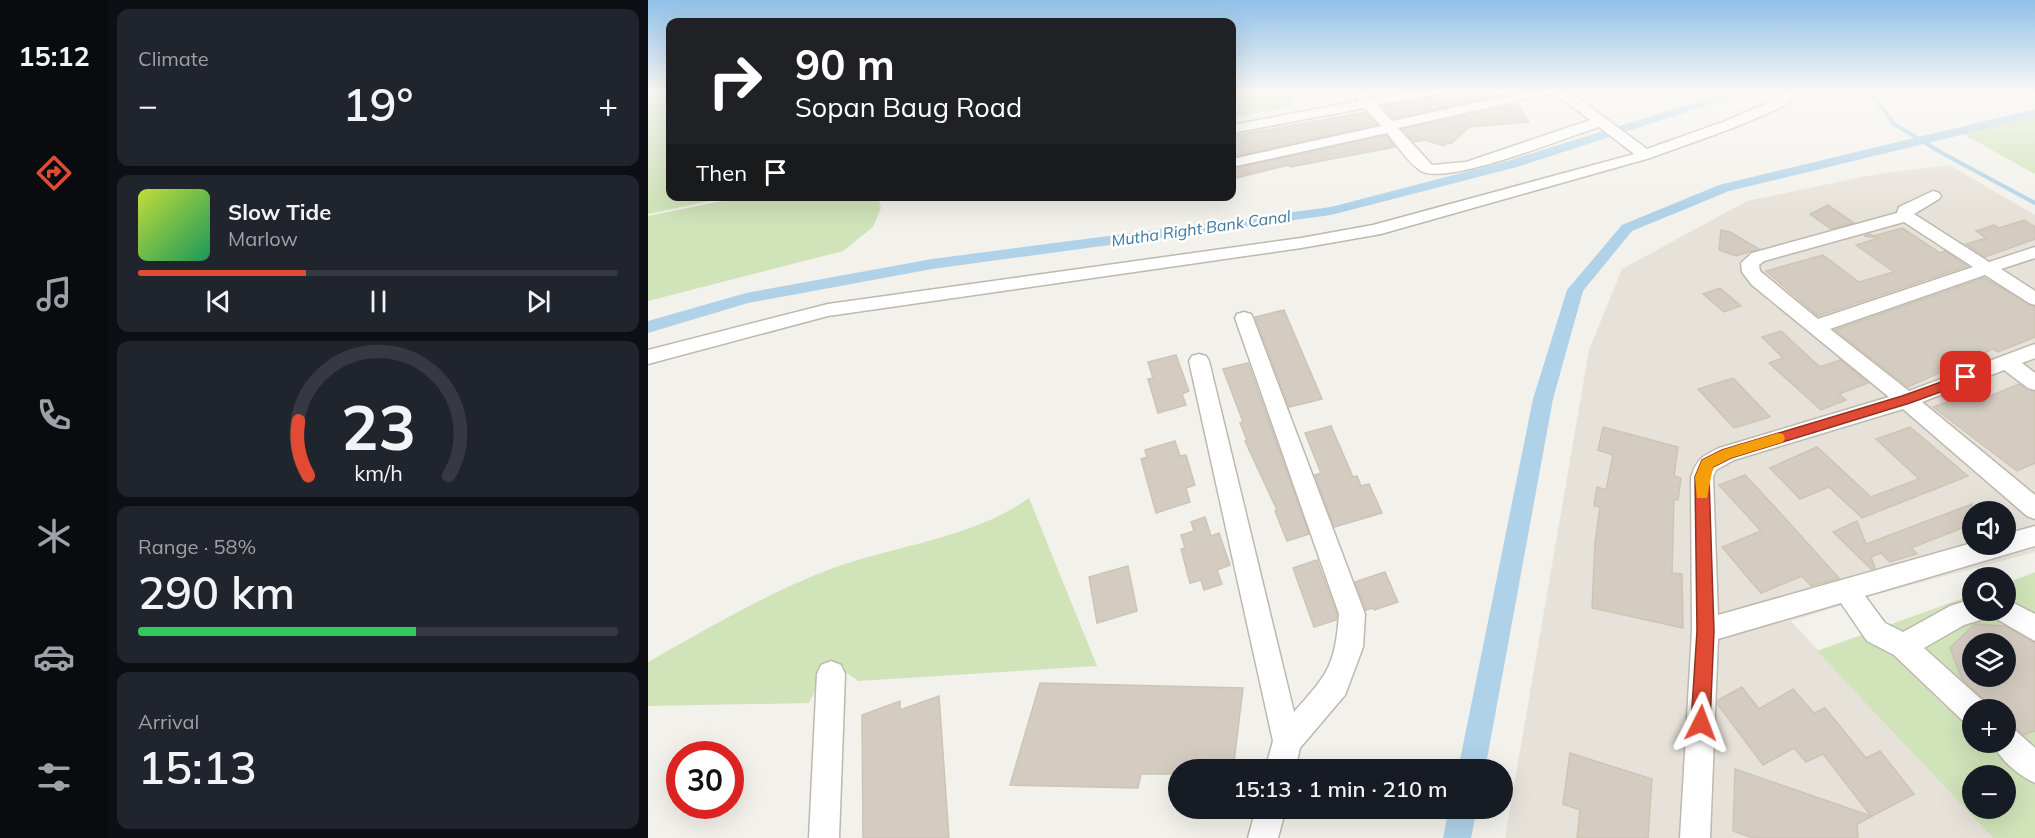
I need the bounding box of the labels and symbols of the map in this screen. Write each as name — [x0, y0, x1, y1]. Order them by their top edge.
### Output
water label: Mutha Right Bank Canal — [1110, 205, 1292, 250]
pin — [1940, 351, 1991, 402]
position arrow — [1669, 691, 1733, 755]
speed limit sign: 30 — [666, 741, 744, 819]

